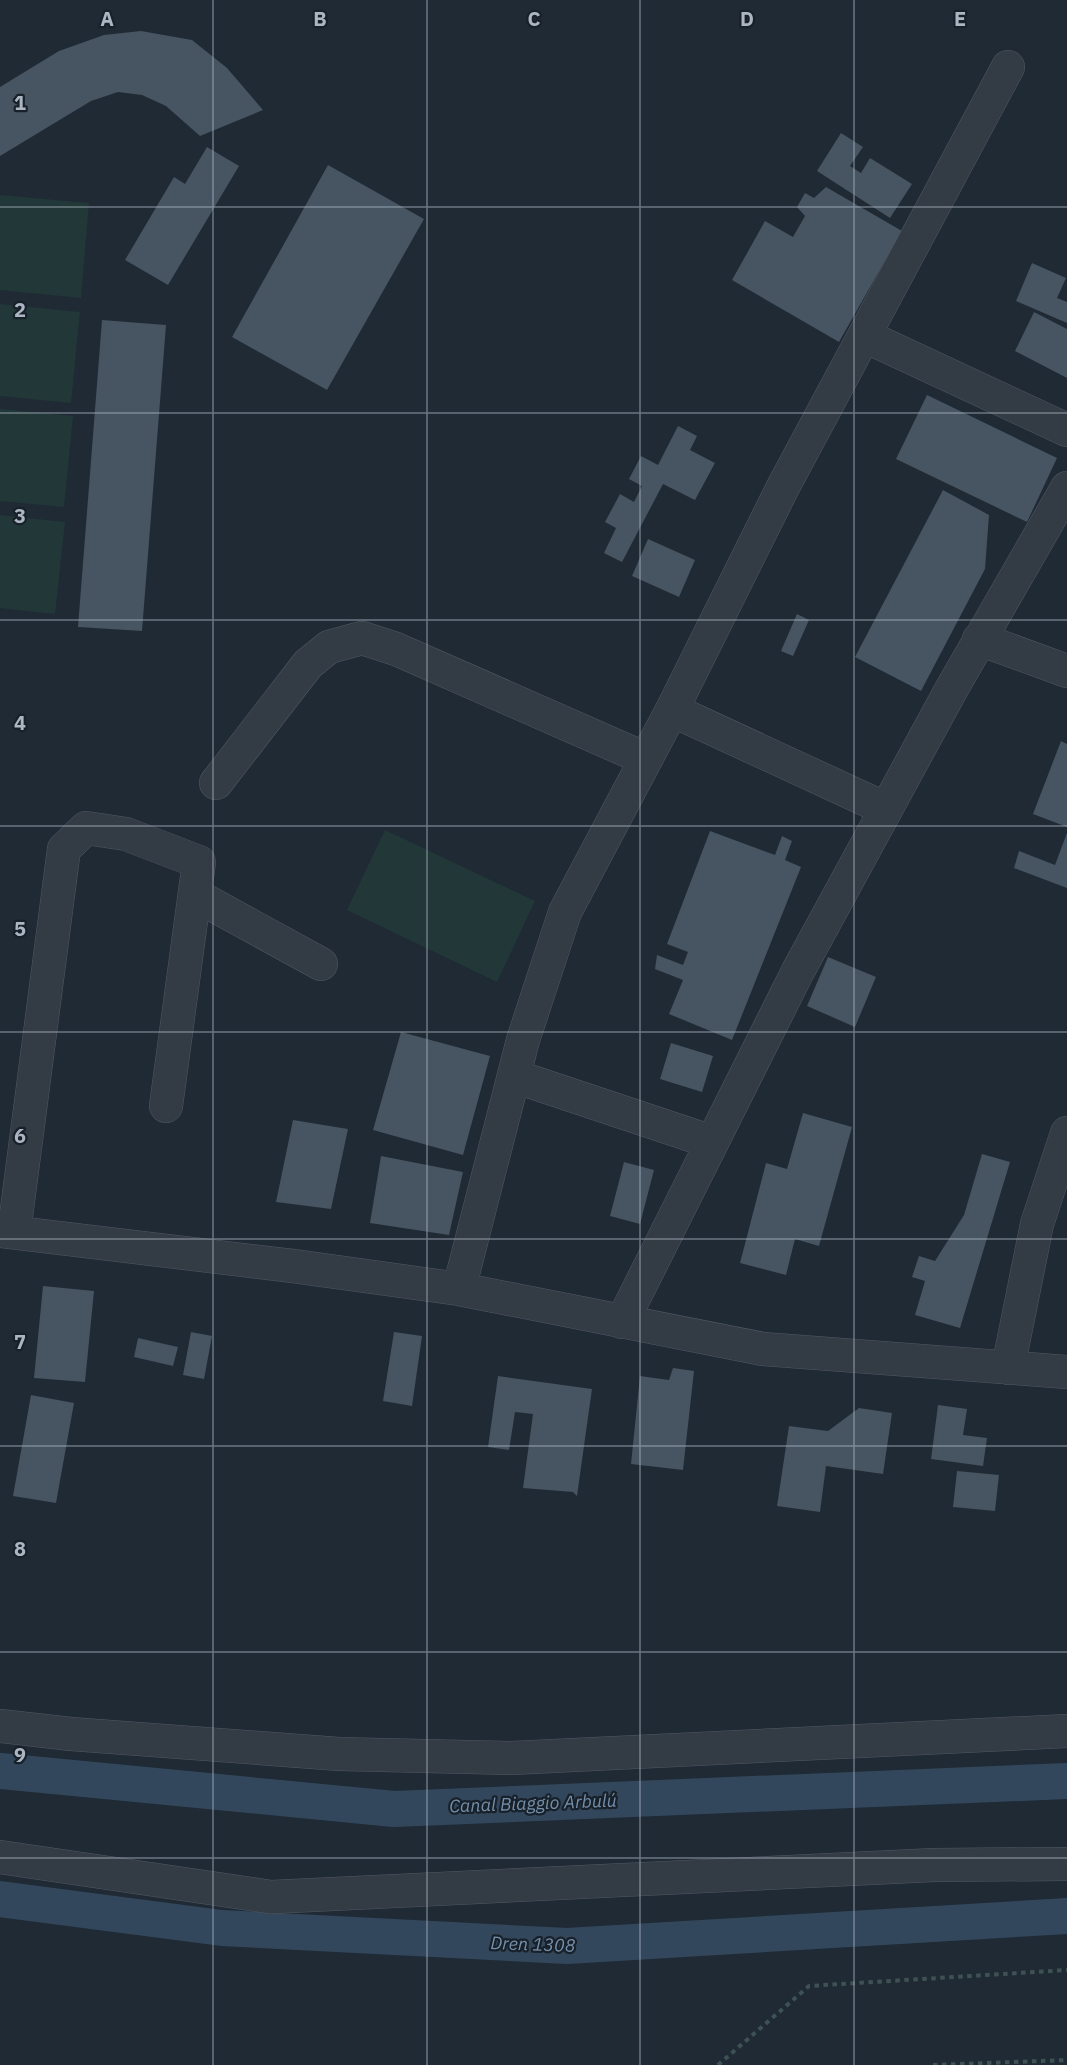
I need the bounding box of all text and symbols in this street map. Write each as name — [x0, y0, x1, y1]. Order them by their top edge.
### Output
text: A — [100, 5, 114, 32]
text: B — [313, 5, 327, 32]
text: C — [527, 5, 541, 32]
text: D — [740, 5, 754, 32]
text: E — [954, 5, 966, 32]
text: 1 — [14, 89, 26, 116]
text: 2 — [14, 296, 26, 323]
text: 3 — [14, 502, 26, 529]
text: 4 — [14, 709, 26, 736]
text: 5 — [14, 915, 26, 942]
text: 6 — [14, 1122, 26, 1149]
text: 7 — [14, 1328, 26, 1355]
text: 8 — [14, 1535, 26, 1562]
text: 9 — [14, 1741, 26, 1768]
water label: Canal Biaggio Arbulú — [449, 1789, 617, 1817]
water label: Dren 1308 — [490, 1931, 576, 1957]

